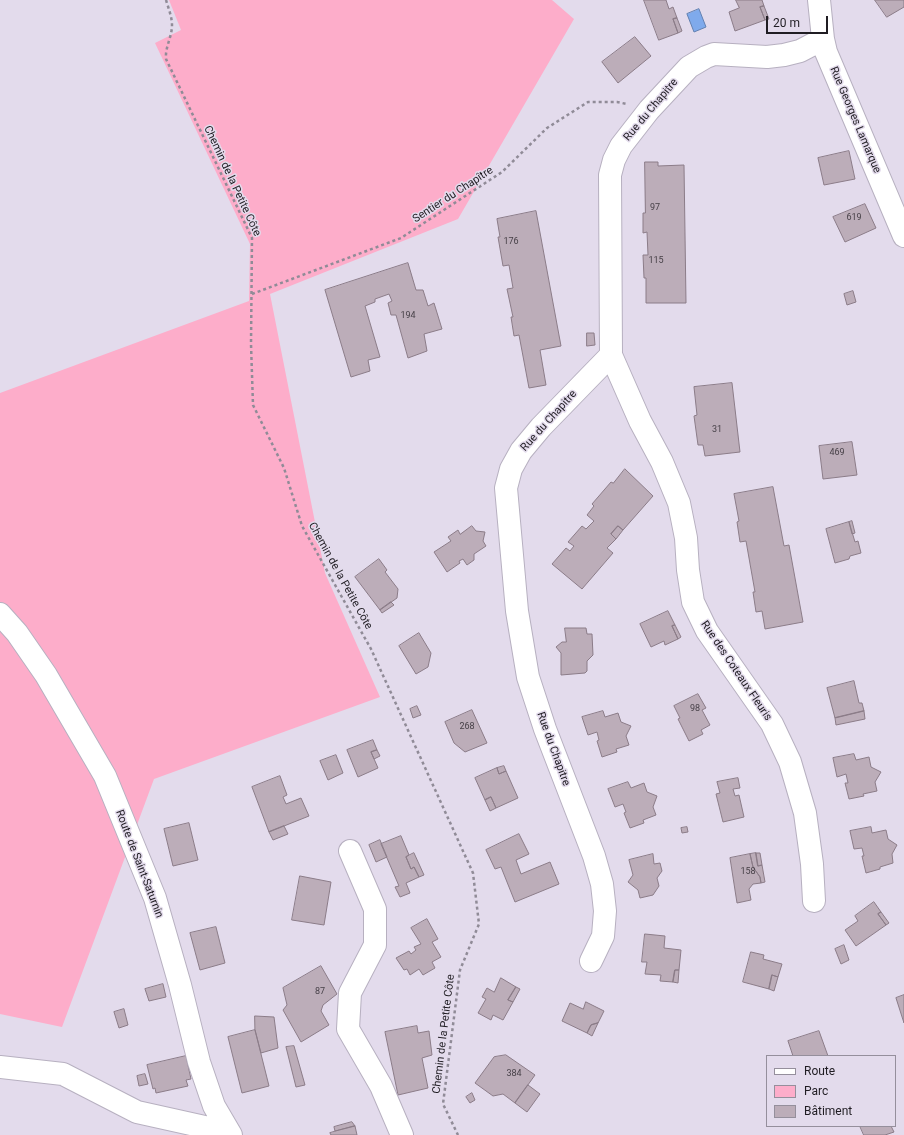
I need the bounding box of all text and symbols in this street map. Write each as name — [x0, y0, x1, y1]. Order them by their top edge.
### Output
scale bar — [768, 8, 830, 34]
text: 20 m — [773, 16, 800, 30]
street label: Rue Georges Lamarque — [827, 65, 883, 175]
street label: Rue du Chapitre — [621, 76, 681, 144]
street label: Chemin de la Petite Côte — [201, 124, 263, 238]
street label: Sentier du Chapître — [410, 164, 496, 226]
house number: 97 — [650, 203, 660, 213]
house number: 619 — [846, 213, 862, 223]
house number: 176 — [503, 237, 519, 247]
house number: 115 — [648, 256, 664, 266]
house number: 194 — [400, 311, 416, 321]
street label: Rue du Chapitre — [518, 388, 580, 454]
house number: 31 — [712, 425, 722, 435]
house number: 469 — [829, 448, 845, 458]
street label: Chemin de la Petite Côte — [305, 520, 375, 632]
street label: Rue des Coteaux Fleuris — [698, 619, 774, 723]
house number: 98 — [690, 704, 700, 714]
street label: Rue du Chapitre — [534, 710, 572, 788]
house number: 268 — [459, 722, 475, 732]
street label: Route de Saint-Saturnin — [112, 808, 166, 920]
house number: 158 — [740, 867, 756, 877]
street label: Chemin de la Petite Côte — [430, 973, 458, 1095]
house number: 87 — [315, 987, 325, 997]
legend — [766, 1055, 896, 1127]
text: Route — [804, 1064, 835, 1078]
house number: 384 — [506, 1069, 522, 1079]
text: Parc — [804, 1084, 828, 1098]
text: Bâtiment — [804, 1104, 852, 1118]

